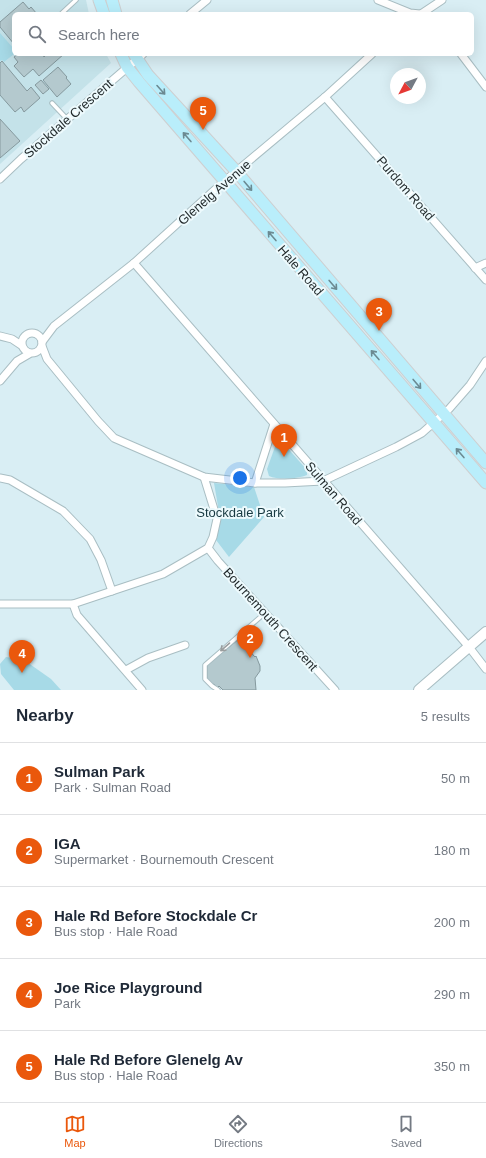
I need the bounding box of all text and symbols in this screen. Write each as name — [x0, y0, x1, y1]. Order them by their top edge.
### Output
search box — [12, 12, 474, 56]
icon: search — [26, 23, 48, 45]
text: Search here — [58, 26, 140, 43]
north arrow — [390, 68, 426, 104]
street label: Stockdale Crescent — [21, 75, 116, 161]
one-way arrow — [156, 84, 165, 94]
pin: 5 — [190, 97, 216, 130]
one-way arrow — [182, 132, 191, 143]
street label: Purdom Road — [374, 153, 438, 224]
street label: Glenelg Avenue — [175, 157, 254, 228]
one-way arrow — [244, 181, 253, 191]
one-way arrow — [267, 230, 276, 241]
street label: Hale Road — [275, 242, 326, 298]
one-way arrow — [328, 280, 337, 290]
pin: 3 — [366, 298, 392, 331]
one-way arrow — [371, 350, 380, 361]
one-way arrow — [413, 379, 422, 389]
pin: 1 — [271, 424, 297, 457]
one-way arrow — [456, 448, 465, 459]
street label: Sulman Road — [302, 459, 365, 528]
your location — [230, 468, 250, 488]
park label: Stockdale Park — [196, 505, 284, 520]
street label: Bournemouth Crescent — [220, 565, 321, 674]
pin: 2 — [237, 625, 263, 658]
pin: 4 — [9, 640, 35, 673]
one-way arrow — [220, 643, 231, 652]
text: Nearby — [16, 706, 74, 725]
text: 5 results — [421, 709, 470, 724]
text: Sulman Park — [54, 763, 145, 780]
text: 1 — [25, 771, 33, 786]
text: 50 m — [441, 771, 470, 786]
text: Park · Sulman Road — [54, 780, 171, 795]
text: IGA — [54, 835, 81, 852]
text: 2 — [25, 843, 33, 858]
text: 180 m — [434, 843, 470, 858]
text: Supermarket · Bournemouth Crescent — [54, 852, 274, 867]
text: Hale Rd Before Stockdale Cr — [54, 907, 257, 924]
text: 3 — [25, 915, 33, 930]
text: 200 m — [434, 915, 470, 930]
text: Bus stop · Hale Road — [54, 924, 178, 939]
text: Joe Rice Playground — [54, 979, 202, 996]
text: 4 — [25, 987, 33, 1002]
text: 290 m — [434, 987, 470, 1002]
text: Park — [54, 996, 81, 1011]
text: Hale Rd Before Glenelg Av — [54, 1051, 243, 1068]
text: 5 — [25, 1059, 33, 1074]
text: 350 m — [434, 1059, 470, 1074]
text: Bus stop · Hale Road — [54, 1068, 178, 1083]
tab: Map — [64, 1113, 86, 1149]
tab: Directions — [214, 1113, 263, 1149]
tab: Saved — [391, 1113, 422, 1149]

